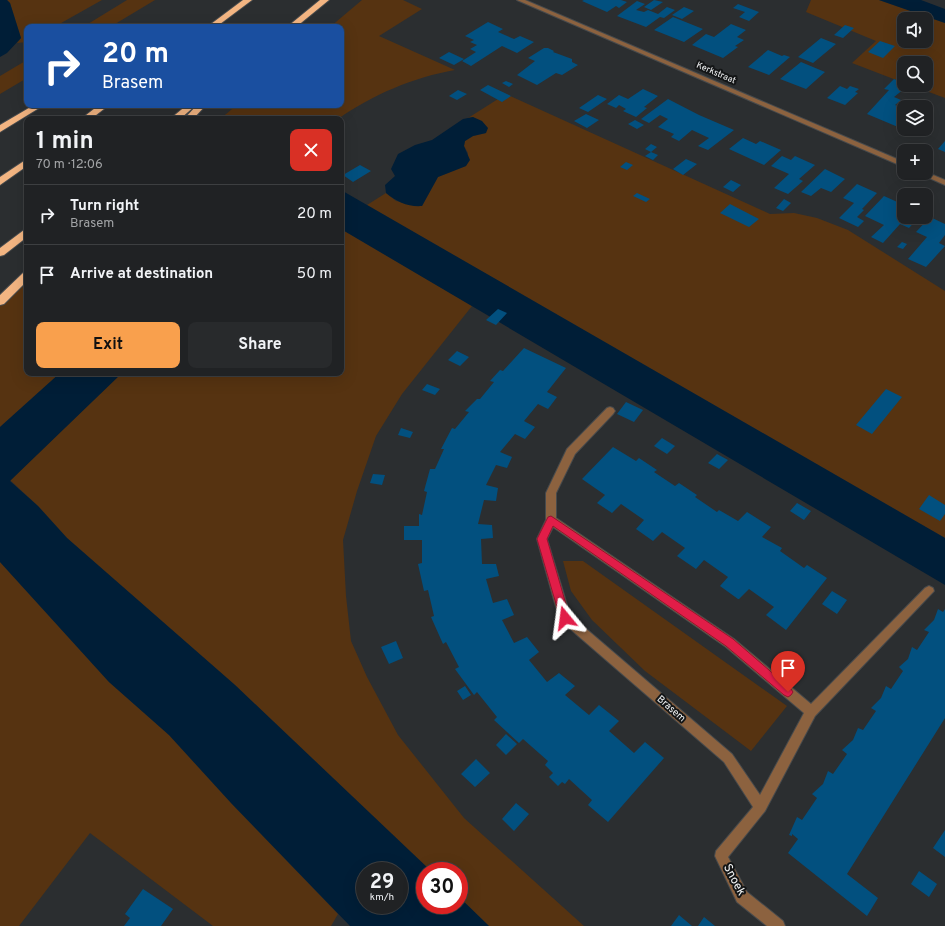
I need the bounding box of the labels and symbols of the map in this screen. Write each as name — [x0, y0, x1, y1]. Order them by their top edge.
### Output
street label: Kerkstraat — [695, 60, 737, 86]
position arrow — [544, 597, 586, 639]
pin — [771, 651, 805, 692]
street label: Brasem — [654, 693, 688, 725]
street label: Snoek — [719, 861, 749, 899]
speed limit sign: 30 — [416, 862, 468, 914]

